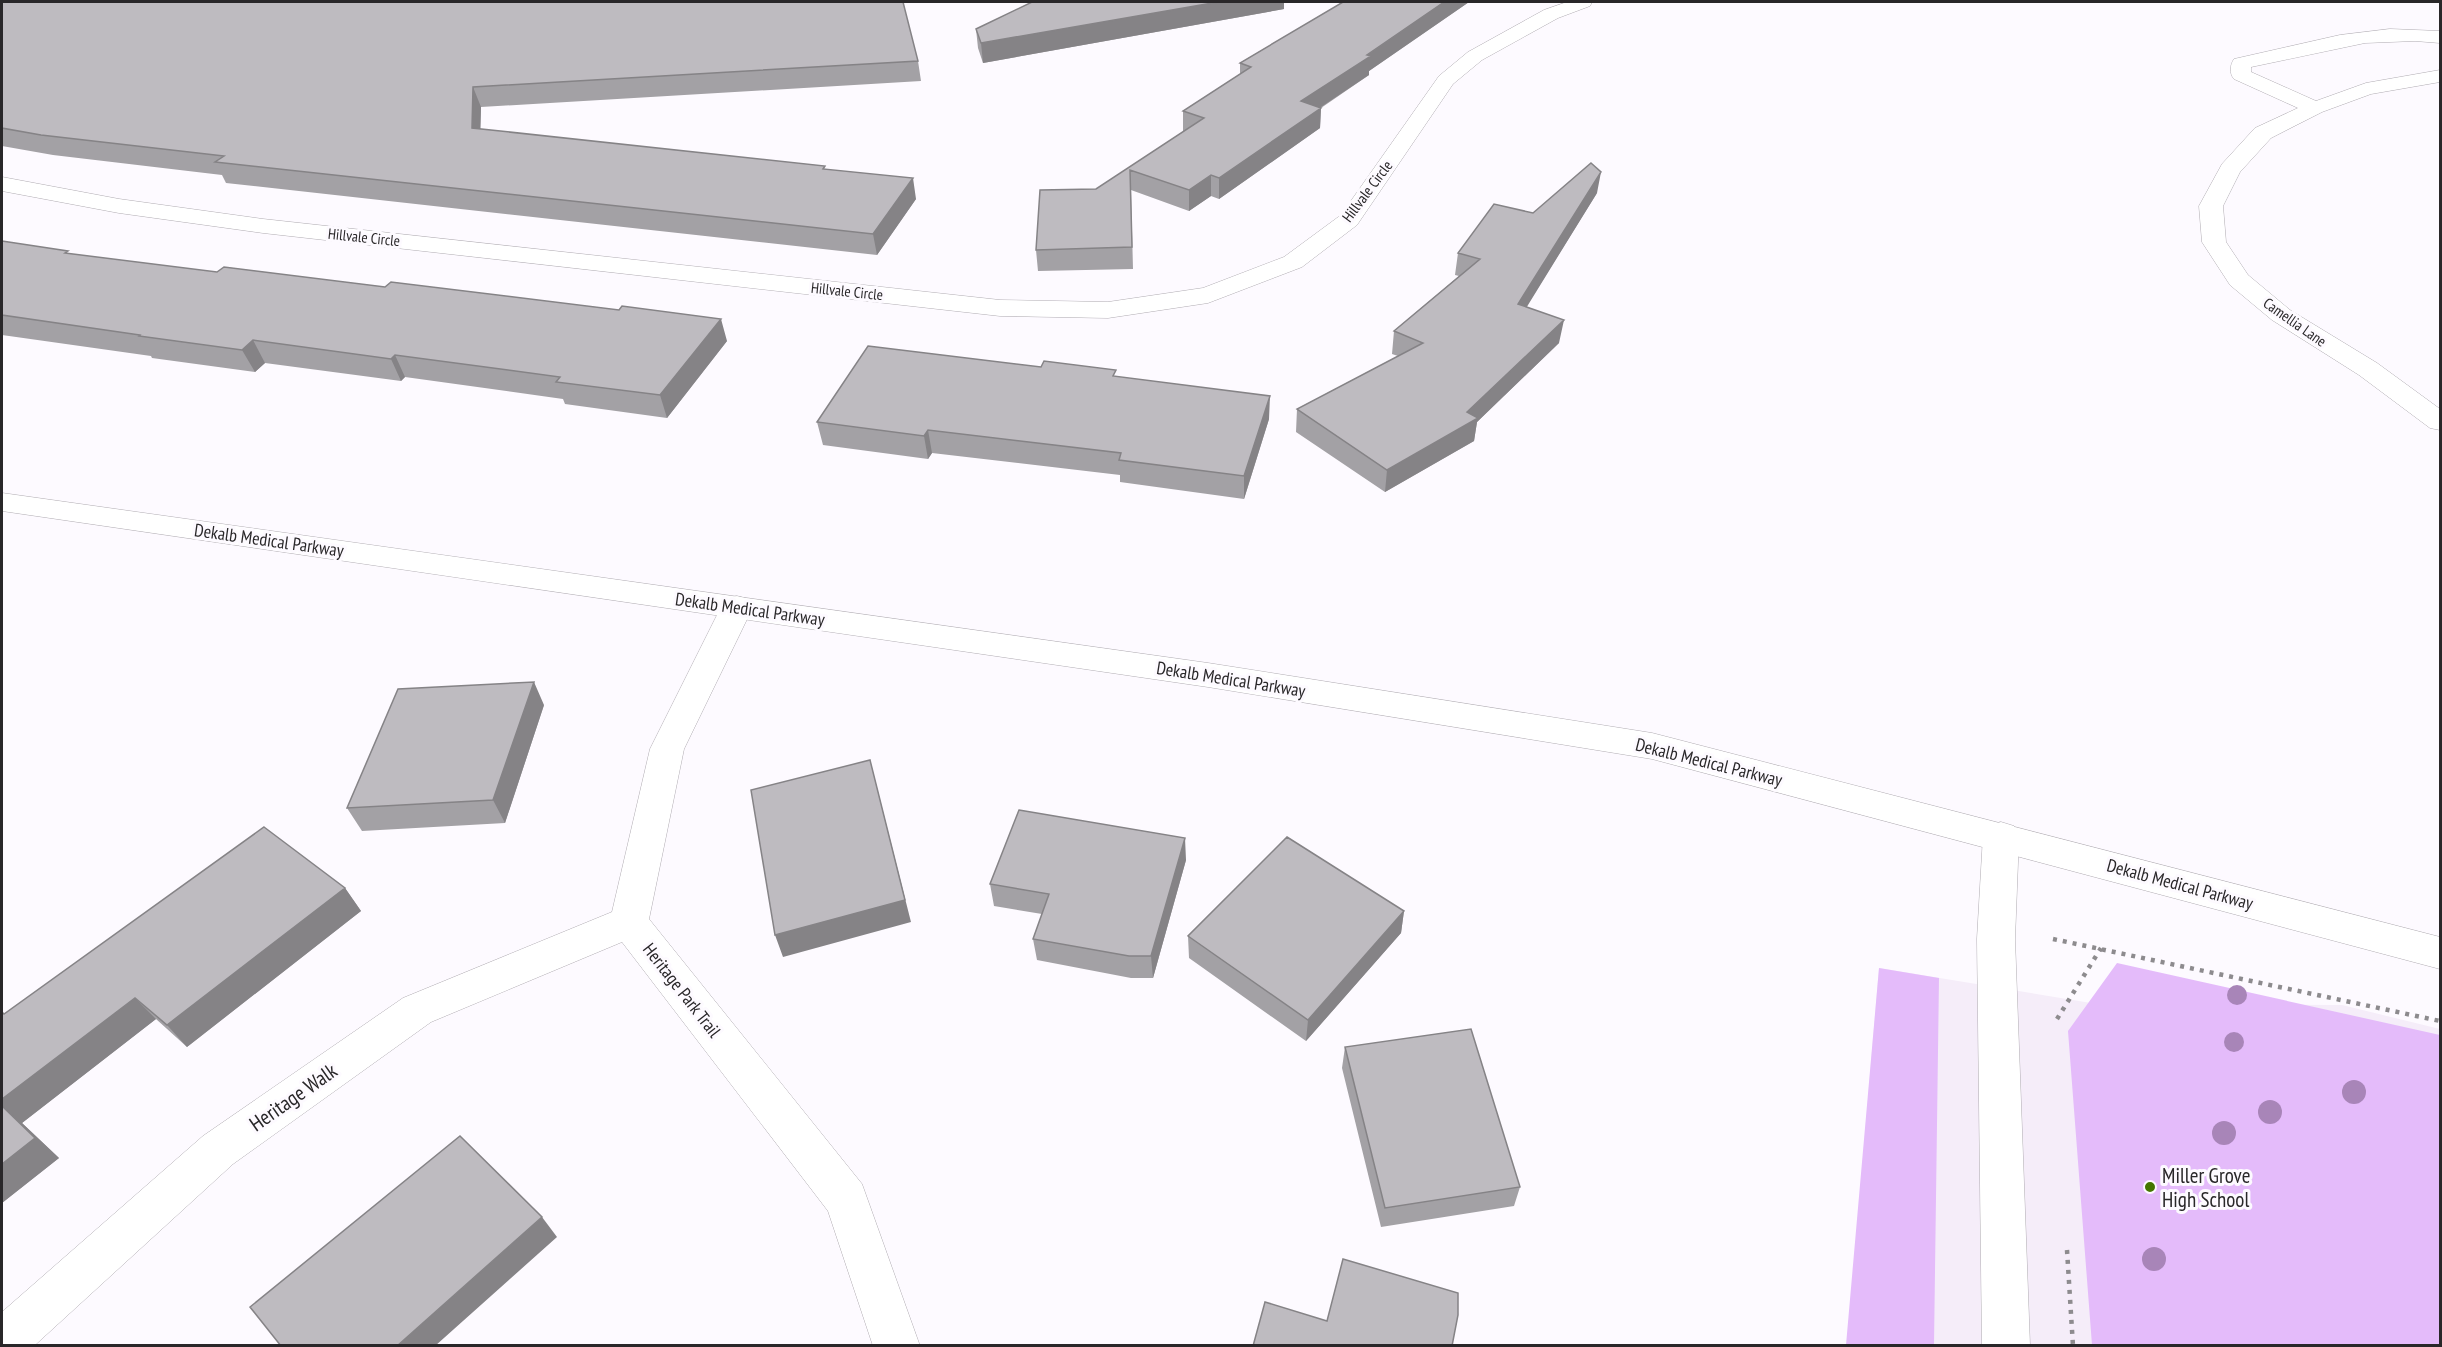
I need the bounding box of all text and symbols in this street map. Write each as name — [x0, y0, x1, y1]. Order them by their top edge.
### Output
street label: Hillvale Circle — [1338, 156, 1396, 226]
street label: Hillvale Circle — [327, 224, 401, 250]
street label: Hillvale Circle — [810, 278, 884, 304]
street label: Camellia Lane — [2260, 293, 2330, 351]
street label: Dekalb Medical Parkway — [193, 518, 345, 562]
street label: Dekalb Medical Parkway — [674, 587, 826, 631]
street label: Dekalb Medical Parkway — [1155, 656, 1307, 702]
street label: Dekalb Medical Parkway — [1633, 733, 1785, 791]
street label: Dekalb Medical Parkway — [2104, 853, 2256, 915]
street label: Heritage Park Trail — [638, 938, 726, 1042]
street label: Heritage Walk — [244, 1057, 342, 1137]
place label: Miller Grove High School — [2162, 1162, 2250, 1213]
marker: Miller Grove High School — [2143, 1180, 2157, 1194]

